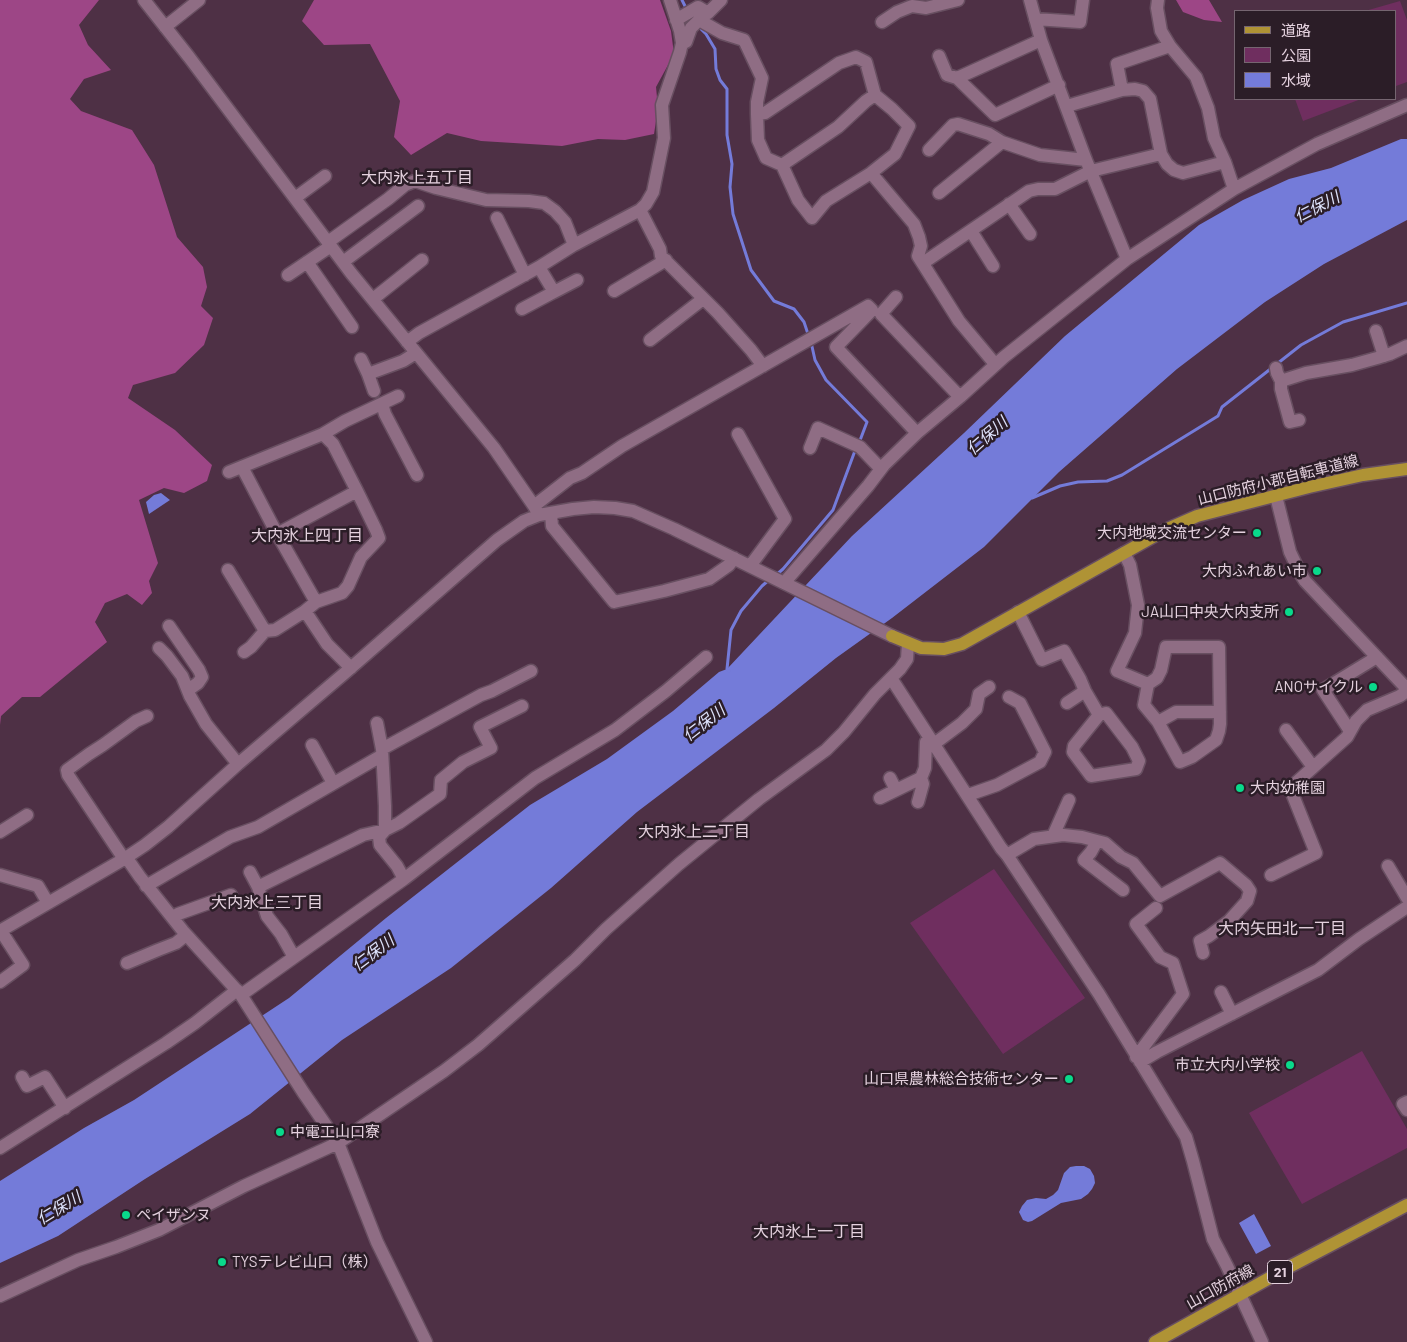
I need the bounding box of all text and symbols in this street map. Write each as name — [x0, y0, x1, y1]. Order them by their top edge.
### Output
legend — [1234, 10, 1397, 100]
text: 道路 — [1281, 21, 1311, 39]
text: 公園 — [1281, 46, 1311, 64]
text: 水域 — [1281, 71, 1311, 89]
district label: 大内氷上五丁目 — [361, 168, 473, 188]
water label: 仁保川 — [1291, 188, 1343, 226]
water label: 仁保川 — [963, 413, 1011, 459]
street label: 山口防府小郡自転車道線 — [1196, 451, 1360, 509]
place label: 大内地域交流センター — [1097, 524, 1247, 542]
district label: 大内氷上四丁目 — [251, 526, 363, 546]
marker: 大内地域交流センター — [1251, 527, 1263, 539]
place label: 大内ふれあい市 — [1202, 562, 1307, 580]
marker: 大内ふれあい市 — [1311, 565, 1323, 577]
place label: JA山口中央大内支所 — [1141, 603, 1279, 621]
marker: JA山口中央大内支所 — [1283, 606, 1295, 618]
place label: ANOサイクル — [1274, 678, 1363, 696]
marker: ANOサイクル — [1367, 681, 1379, 693]
water label: 仁保川 — [679, 701, 729, 745]
place label: 大内幼稚園 — [1250, 779, 1325, 797]
marker: 大内幼稚園 — [1234, 782, 1246, 794]
district label: 大内氷上二丁目 — [638, 822, 750, 842]
district label: 大内氷上三丁目 — [211, 893, 323, 913]
district label: 大内矢田北一丁目 — [1218, 919, 1346, 939]
water label: 仁保川 — [348, 931, 398, 975]
place label: 市立大内小学校 — [1175, 1056, 1280, 1074]
marker: 市立大内小学校 — [1284, 1059, 1296, 1071]
place label: 山口県農林総合技術センター — [864, 1070, 1059, 1088]
marker: 山口県農林総合技術センター — [1063, 1073, 1075, 1085]
place label: 中電工山口寮 — [290, 1123, 380, 1141]
marker: 中電工山口寮 — [274, 1126, 286, 1138]
water label: 仁保川 — [33, 1187, 85, 1229]
place label: ペイザンヌ — [136, 1206, 211, 1224]
marker: ペイザンヌ — [120, 1209, 132, 1221]
district label: 大内氷上一丁目 — [753, 1222, 865, 1242]
place label: TYSテレビ山口（株） — [232, 1253, 378, 1271]
marker: TYSテレビ山口（株） — [216, 1256, 228, 1268]
road number: 21 — [1268, 1260, 1292, 1284]
street label: 山口防府線 — [1183, 1261, 1257, 1313]

